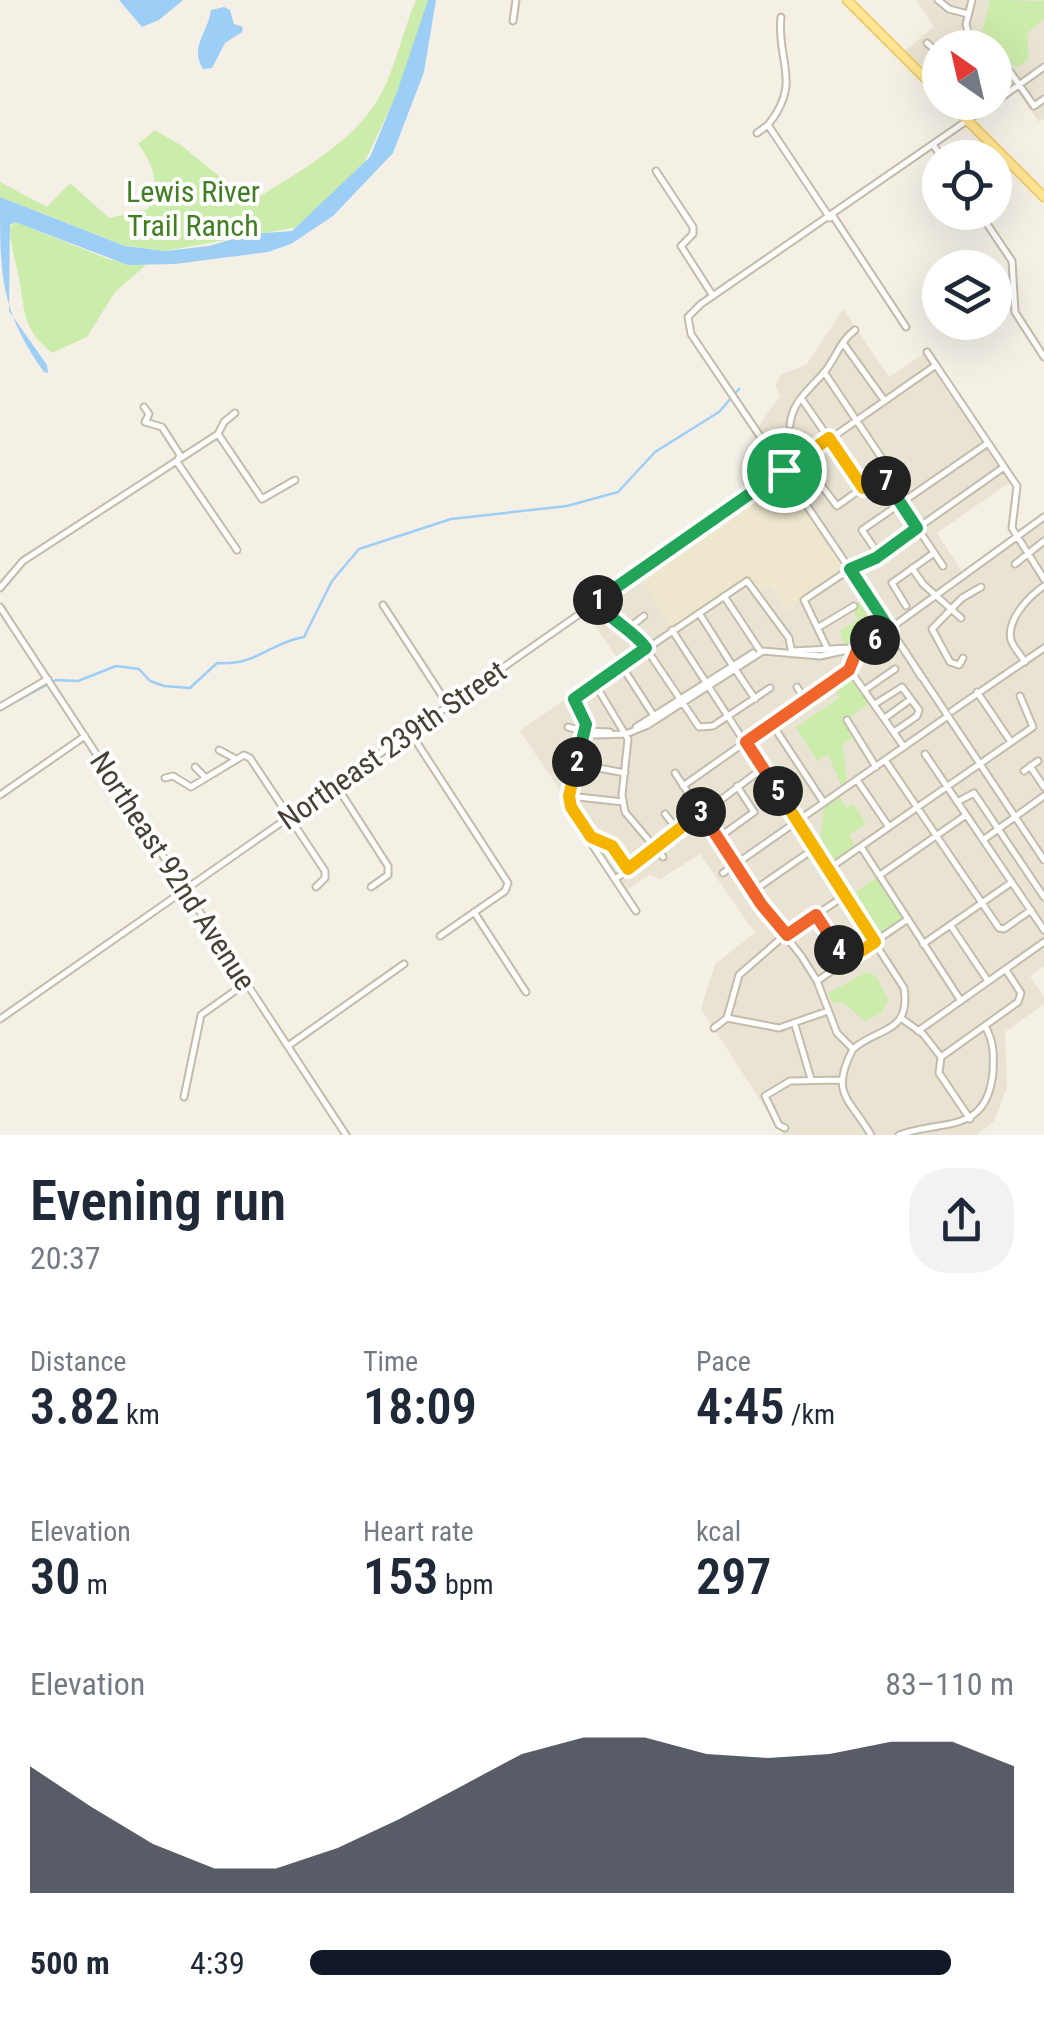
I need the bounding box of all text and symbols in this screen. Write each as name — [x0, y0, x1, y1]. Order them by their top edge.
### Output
north arrow — [922, 30, 1012, 120]
map controls — [922, 30, 1012, 340]
button: locate — [922, 140, 1012, 230]
park label: Lewis River Trail Ranch — [126, 174, 260, 243]
button: layers — [922, 250, 1012, 340]
pin — [742, 428, 827, 513]
icon: arrive — [757, 443, 812, 498]
pin: 7 — [861, 456, 911, 506]
text: 7 — [879, 464, 893, 497]
pin: 1 — [573, 575, 623, 625]
text: 1 — [591, 583, 605, 616]
pin: 6 — [850, 615, 900, 665]
text: 6 — [868, 623, 882, 656]
street label: Northeast 239th Street — [271, 653, 513, 837]
pin: 2 — [552, 737, 602, 787]
street label: Northeast 92nd Avenue — [83, 745, 263, 997]
text: 2 — [570, 745, 584, 778]
pin: 5 — [753, 766, 803, 816]
text: 5 — [771, 774, 785, 807]
pin: 3 — [676, 787, 726, 837]
text: 3 — [694, 795, 708, 828]
pin: 4 — [814, 925, 864, 975]
text: 4 — [832, 933, 846, 966]
button: share — [909, 1168, 1014, 1273]
text: Evening run — [30, 1169, 286, 1233]
text: 20:37 — [30, 1239, 101, 1277]
text: Distance — [30, 1345, 127, 1378]
text: Time — [363, 1345, 418, 1378]
text: Pace — [696, 1345, 751, 1378]
text: 3.82 — [30, 1378, 120, 1436]
text: 18:09 — [363, 1378, 477, 1436]
text: 4:45 — [696, 1378, 785, 1436]
text: km — [120, 1398, 160, 1431]
text: /km — [785, 1398, 835, 1431]
text: Elevation — [30, 1515, 131, 1548]
text: Heart rate — [363, 1515, 474, 1548]
text: kcal — [696, 1515, 741, 1548]
text: 30 — [30, 1548, 80, 1606]
text: 153 — [363, 1548, 438, 1606]
text: 297 — [696, 1548, 771, 1606]
text: m — [80, 1568, 108, 1601]
text: bpm — [438, 1568, 494, 1601]
text: Elevation — [30, 1665, 145, 1703]
text: 83–110 m — [885, 1665, 1014, 1703]
text: 500 m — [30, 1944, 110, 1982]
text: 4:39 — [190, 1944, 245, 1982]

